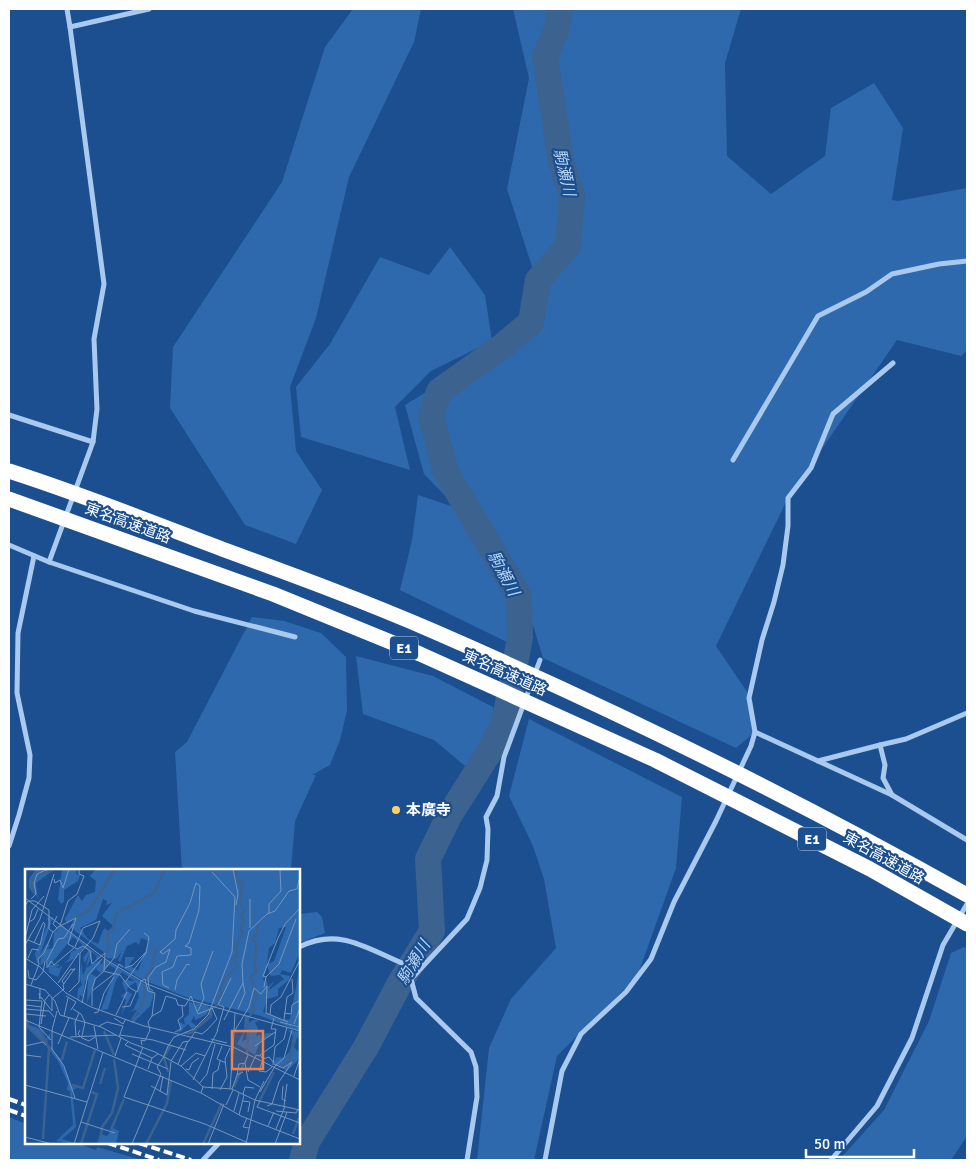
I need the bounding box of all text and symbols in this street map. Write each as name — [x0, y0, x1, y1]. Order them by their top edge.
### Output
water label: 駒瀬川 — [549, 147, 580, 200]
street label: 東名高速道路 — [83, 499, 173, 547]
water label: 駒瀬川 — [483, 548, 524, 601]
road number: E1 — [390, 636, 418, 660]
street label: 東名高速道路 — [460, 646, 550, 700]
place label: 本廣寺 — [406, 801, 451, 819]
marker: 本廣寺 — [390, 804, 402, 816]
road number: E1 — [798, 828, 826, 851]
street label: 東名高速道路 — [840, 828, 928, 888]
inset map — [25, 869, 300, 1144]
water label: 駒瀬川 — [393, 935, 436, 988]
scale bar — [806, 1126, 914, 1158]
text: 50 m — [814, 1135, 845, 1153]

